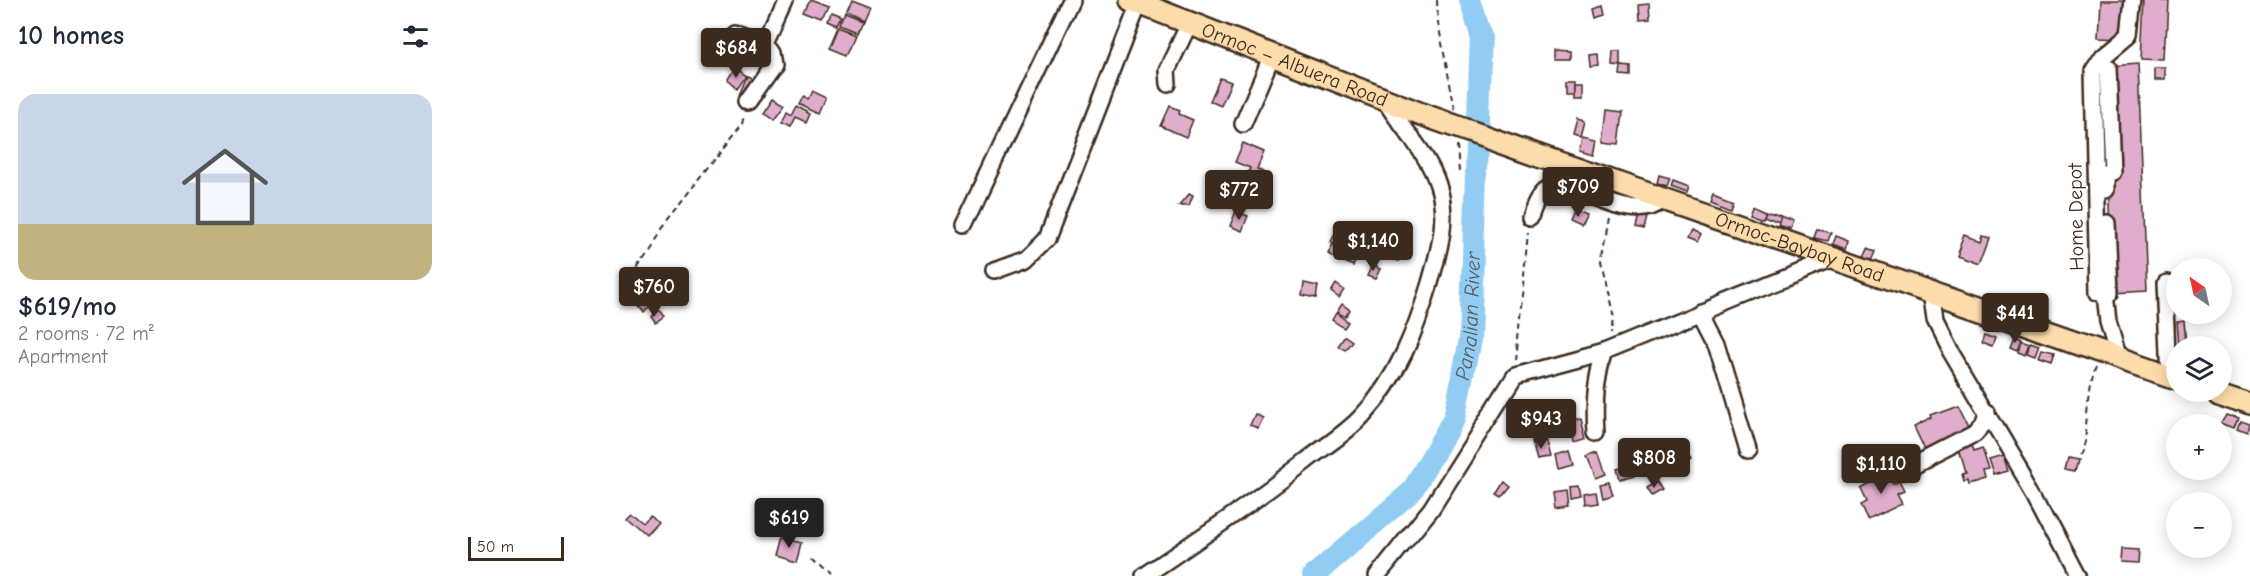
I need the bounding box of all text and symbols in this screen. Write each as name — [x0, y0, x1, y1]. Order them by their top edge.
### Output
street label: Ormoc – Albuera Road — [1199, 17, 1391, 111]
icon: filters — [399, 20, 432, 53]
text: 10 homes — [18, 21, 124, 51]
pin: $684 — [700, 28, 772, 79]
text: $684 — [715, 36, 757, 59]
icon: home — [171, 133, 279, 241]
street label: Home Depot — [2064, 162, 2088, 271]
pin: $709 — [1542, 167, 1614, 218]
pin: $772 — [1203, 170, 1275, 221]
text: $709 — [1557, 175, 1599, 198]
text: $772 — [1219, 178, 1259, 201]
street label: Ormoc-Baybay Road — [1712, 207, 1887, 287]
pin: $1,140 — [1324, 221, 1422, 272]
text: $1,140 — [1347, 229, 1399, 252]
water label: Panalian River — [1450, 250, 1485, 382]
north arrow — [2166, 258, 2232, 324]
map controls — [2166, 258, 2232, 558]
pin: $760 — [618, 267, 690, 318]
text: $760 — [633, 275, 675, 298]
text: $619/mo — [18, 292, 117, 322]
pin: $441 — [1979, 293, 2051, 344]
text: $441 — [1996, 301, 2034, 324]
text: 2 rooms · 72 m² — [18, 322, 154, 345]
button: layers — [2166, 336, 2232, 402]
text: Apartment — [18, 345, 108, 368]
pin: $943 — [1505, 399, 1577, 450]
text: $943 — [1520, 407, 1562, 430]
button: + — [2166, 414, 2232, 480]
pin: $808 — [1618, 438, 1690, 489]
pin: $1,110 — [1832, 444, 1930, 495]
text: $808 — [1632, 446, 1676, 469]
text: $1,110 — [1856, 452, 1906, 475]
button: − — [2166, 492, 2232, 558]
pin: $619 — [753, 498, 825, 549]
text: $619 — [769, 506, 809, 529]
scale bar — [468, 534, 564, 562]
text: 50 m — [477, 538, 514, 556]

